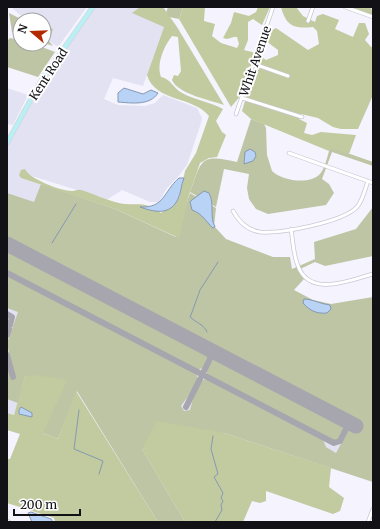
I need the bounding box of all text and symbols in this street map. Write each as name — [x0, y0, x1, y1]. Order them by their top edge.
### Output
north arrow — [12, 12, 52, 52]
text: N — [15, 22, 31, 35]
street label: Whit Avenue — [236, 24, 274, 99]
street label: Kent Road — [26, 45, 70, 103]
scale bar — [14, 491, 80, 517]
text: 200 m — [20, 497, 57, 512]

